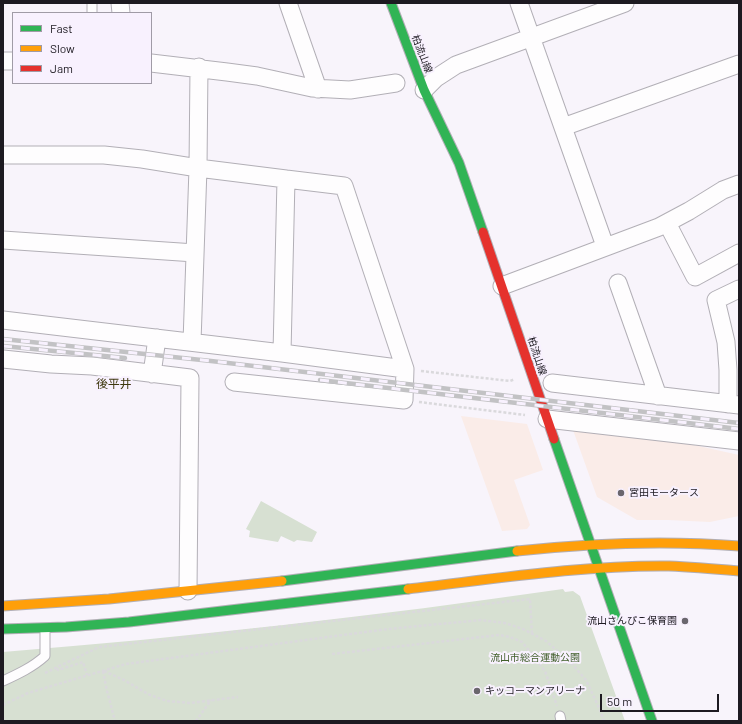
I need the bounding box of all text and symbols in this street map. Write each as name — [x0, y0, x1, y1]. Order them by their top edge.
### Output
legend — [12, 12, 152, 84]
text: Fast — [50, 21, 73, 35]
street label: 柏流山線 — [409, 33, 435, 75]
text: Slow — [50, 41, 75, 55]
text: Jam — [50, 61, 73, 75]
street label: 柏流山線 — [525, 335, 549, 377]
district label: 後平井 — [96, 377, 132, 391]
place label: 宮田モータース — [629, 487, 699, 499]
marker: 宮田モータース — [616, 488, 626, 498]
place label: 流山さんぴこ保育園 — [587, 615, 677, 627]
marker: 流山さんぴこ保育園 — [680, 616, 690, 626]
park label: 流山市総合運動公園 — [490, 652, 580, 664]
place label: キッコーマンアリーナ — [485, 685, 585, 697]
marker: キッコーマンアリーナ — [472, 686, 482, 696]
scale bar — [602, 686, 721, 712]
text: 50 m — [607, 694, 632, 708]

